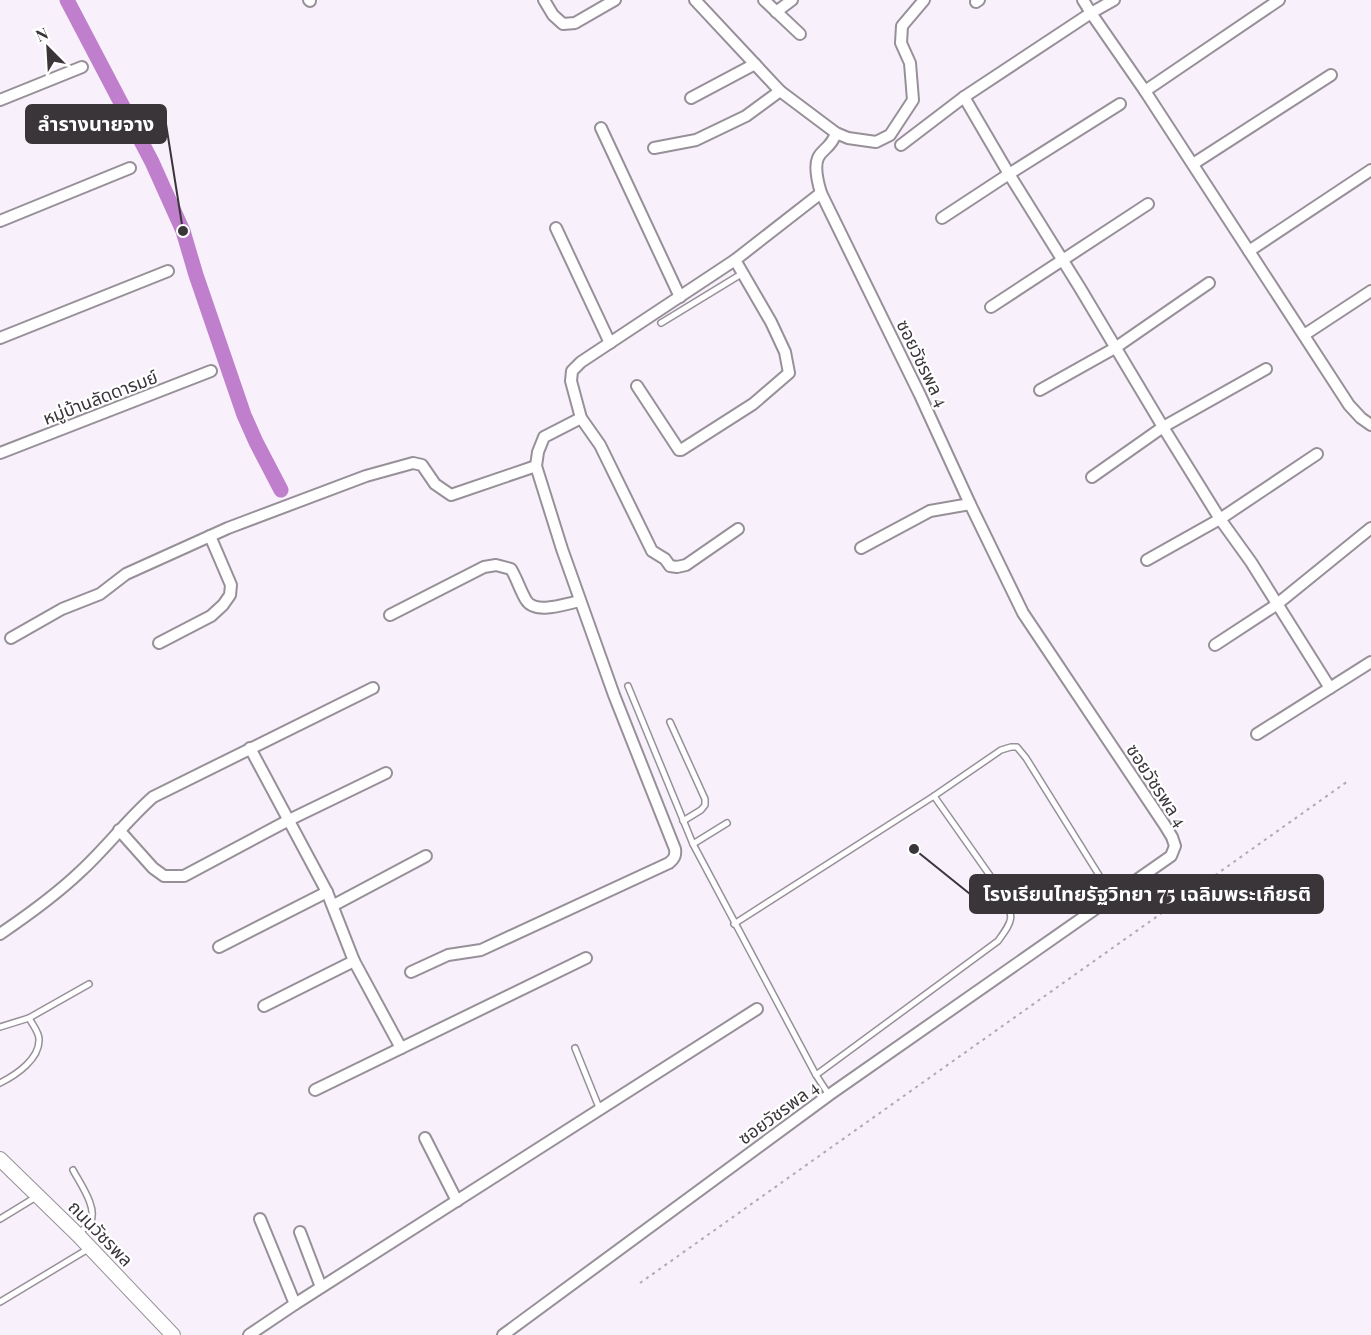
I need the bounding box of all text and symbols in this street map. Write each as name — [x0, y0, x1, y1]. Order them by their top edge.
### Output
north arrow — [18, 18, 78, 78]
text: N — [32, 22, 52, 46]
callout: ลำรางนายจาง — [26, 105, 166, 143]
text: ลำรางนายจาง — [38, 109, 154, 136]
street label: ซอยวัชรพล 4 — [892, 315, 955, 411]
street label: หมู่บ้านลัดดารมย์ — [39, 364, 161, 431]
street label: ซอยวัชรพล 4 — [1121, 739, 1193, 831]
callout: โรงเรียนไทยรัฐวิทยา 75 เฉลิมพระเกียรติ — [970, 875, 1323, 913]
text: โรงเรียนไทยรัฐวิทยา 75 เฉลิมพระเกียรติ — [983, 879, 1311, 906]
street label: ซอยวัชรพล 4 — [733, 1075, 823, 1149]
street label: ถนนวัชรพล — [63, 1195, 139, 1271]

